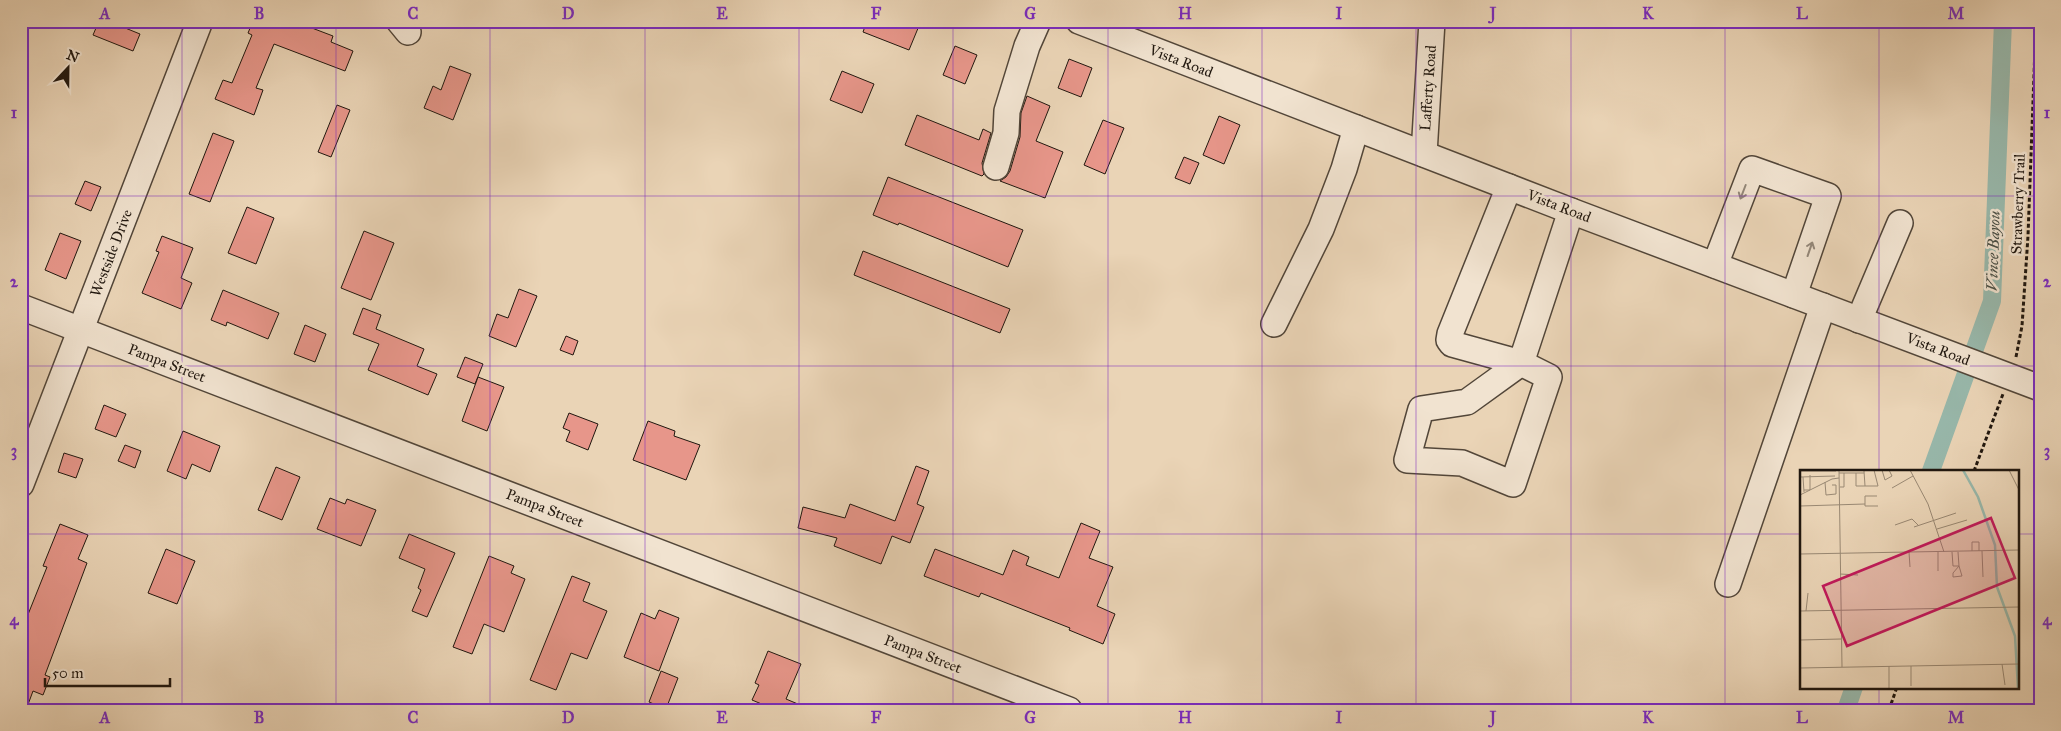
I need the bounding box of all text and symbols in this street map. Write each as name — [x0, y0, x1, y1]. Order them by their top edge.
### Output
text: A — [99, 4, 111, 23]
text: B — [254, 4, 264, 23]
text: C — [408, 4, 419, 23]
text: D — [562, 4, 575, 23]
text: E — [716, 4, 728, 23]
text: F — [871, 4, 882, 23]
text: G — [1024, 4, 1036, 23]
text: H — [1178, 4, 1192, 23]
text: I — [1336, 4, 1343, 23]
text: J — [1488, 4, 1497, 24]
text: K — [1642, 4, 1654, 23]
text: L — [1796, 4, 1808, 23]
text: M — [1948, 4, 1965, 23]
street label: Vista Road — [1146, 40, 1216, 82]
north arrow — [42, 42, 92, 92]
street label: Lafferty Road — [1416, 44, 1440, 131]
text: N — [64, 46, 81, 67]
text: 1 — [11, 103, 18, 122]
text: 1 — [2044, 103, 2051, 122]
street label: Strawberry Trail — [2007, 152, 2029, 255]
one-way arrow — [1738, 184, 1747, 199]
street label: Vista Road — [1524, 185, 1594, 227]
street label: Westside Drive — [86, 207, 136, 299]
water label: Vince Bayou — [1982, 210, 2004, 292]
one-way arrow — [1806, 242, 1815, 258]
text: 2 — [10, 272, 19, 291]
text: 2 — [2043, 272, 2052, 291]
street label: Vista Road — [1903, 328, 1973, 370]
street label: Pampa Street — [126, 340, 209, 386]
text: 3 — [11, 441, 17, 461]
text: 3 — [2044, 441, 2050, 461]
inset map — [1800, 470, 2018, 688]
street label: Pampa Street — [504, 485, 587, 531]
text: 4 — [10, 610, 20, 630]
text: 4 — [2043, 610, 2053, 630]
street label: Pampa Street — [882, 631, 965, 677]
scale bar — [45, 656, 170, 688]
text: 50 m — [52, 664, 84, 682]
text: A — [99, 708, 111, 727]
text: B — [254, 708, 264, 727]
text: C — [408, 708, 419, 727]
text: D — [562, 708, 575, 727]
text: E — [716, 708, 728, 727]
text: F — [871, 708, 882, 727]
text: G — [1024, 708, 1036, 727]
text: H — [1178, 708, 1192, 727]
text: I — [1336, 708, 1343, 727]
text: J — [1488, 708, 1497, 728]
text: K — [1642, 708, 1654, 727]
text: L — [1796, 708, 1808, 727]
text: M — [1948, 708, 1965, 727]

